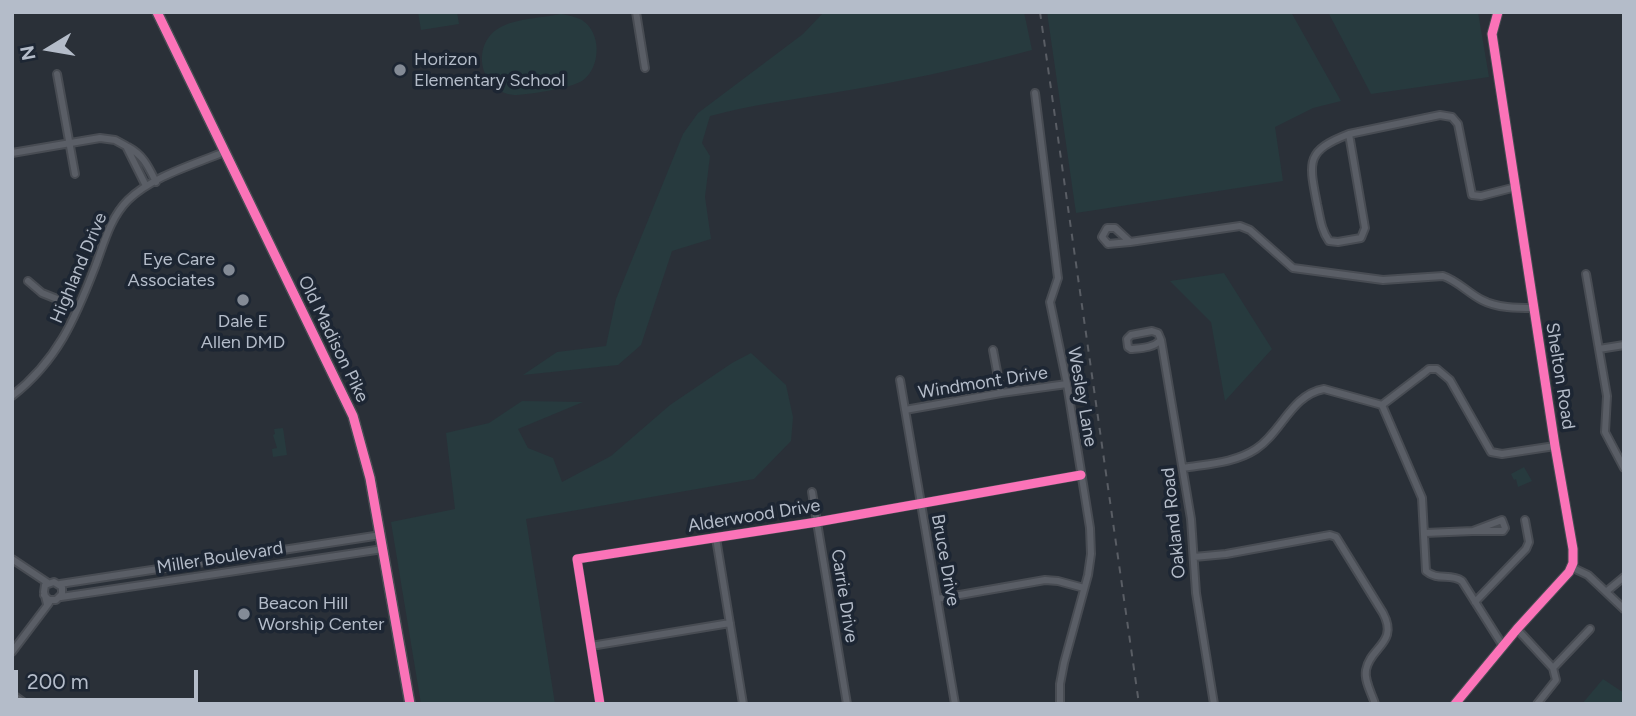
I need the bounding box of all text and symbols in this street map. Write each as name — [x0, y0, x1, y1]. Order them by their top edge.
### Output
north arrow — [14, 14, 84, 84]
text: N — [15, 44, 41, 63]
place label: Horizon Elementary School — [414, 49, 565, 92]
marker: Horizon Elementary School — [392, 62, 408, 78]
street label: Highland Drive — [46, 209, 112, 327]
place label: Eye Care Associates — [128, 249, 215, 292]
marker: Eye Care Associates — [221, 262, 237, 278]
street label: Old Madison Pike — [293, 272, 373, 406]
marker: Dale E Allen DMD — [235, 292, 251, 308]
place label: Dale E Allen DMD — [201, 311, 285, 354]
street label: Shelton Road — [1541, 321, 1579, 431]
street label: Wesley Lane — [1063, 346, 1101, 448]
street label: Windmont Drive — [917, 362, 1049, 404]
street label: Oakland Road — [1157, 466, 1191, 580]
street label: Alderwood Drive — [686, 495, 822, 537]
street label: Bruce Drive — [926, 512, 964, 608]
street label: Miller Boulevard — [155, 537, 285, 579]
street label: Carrie Drive — [826, 548, 862, 644]
place label: Beacon Hill Worship Center — [258, 593, 384, 636]
marker: Beacon Hill Worship Center — [236, 606, 252, 622]
scale bar — [18, 656, 201, 700]
text: 200 m — [27, 669, 89, 694]

